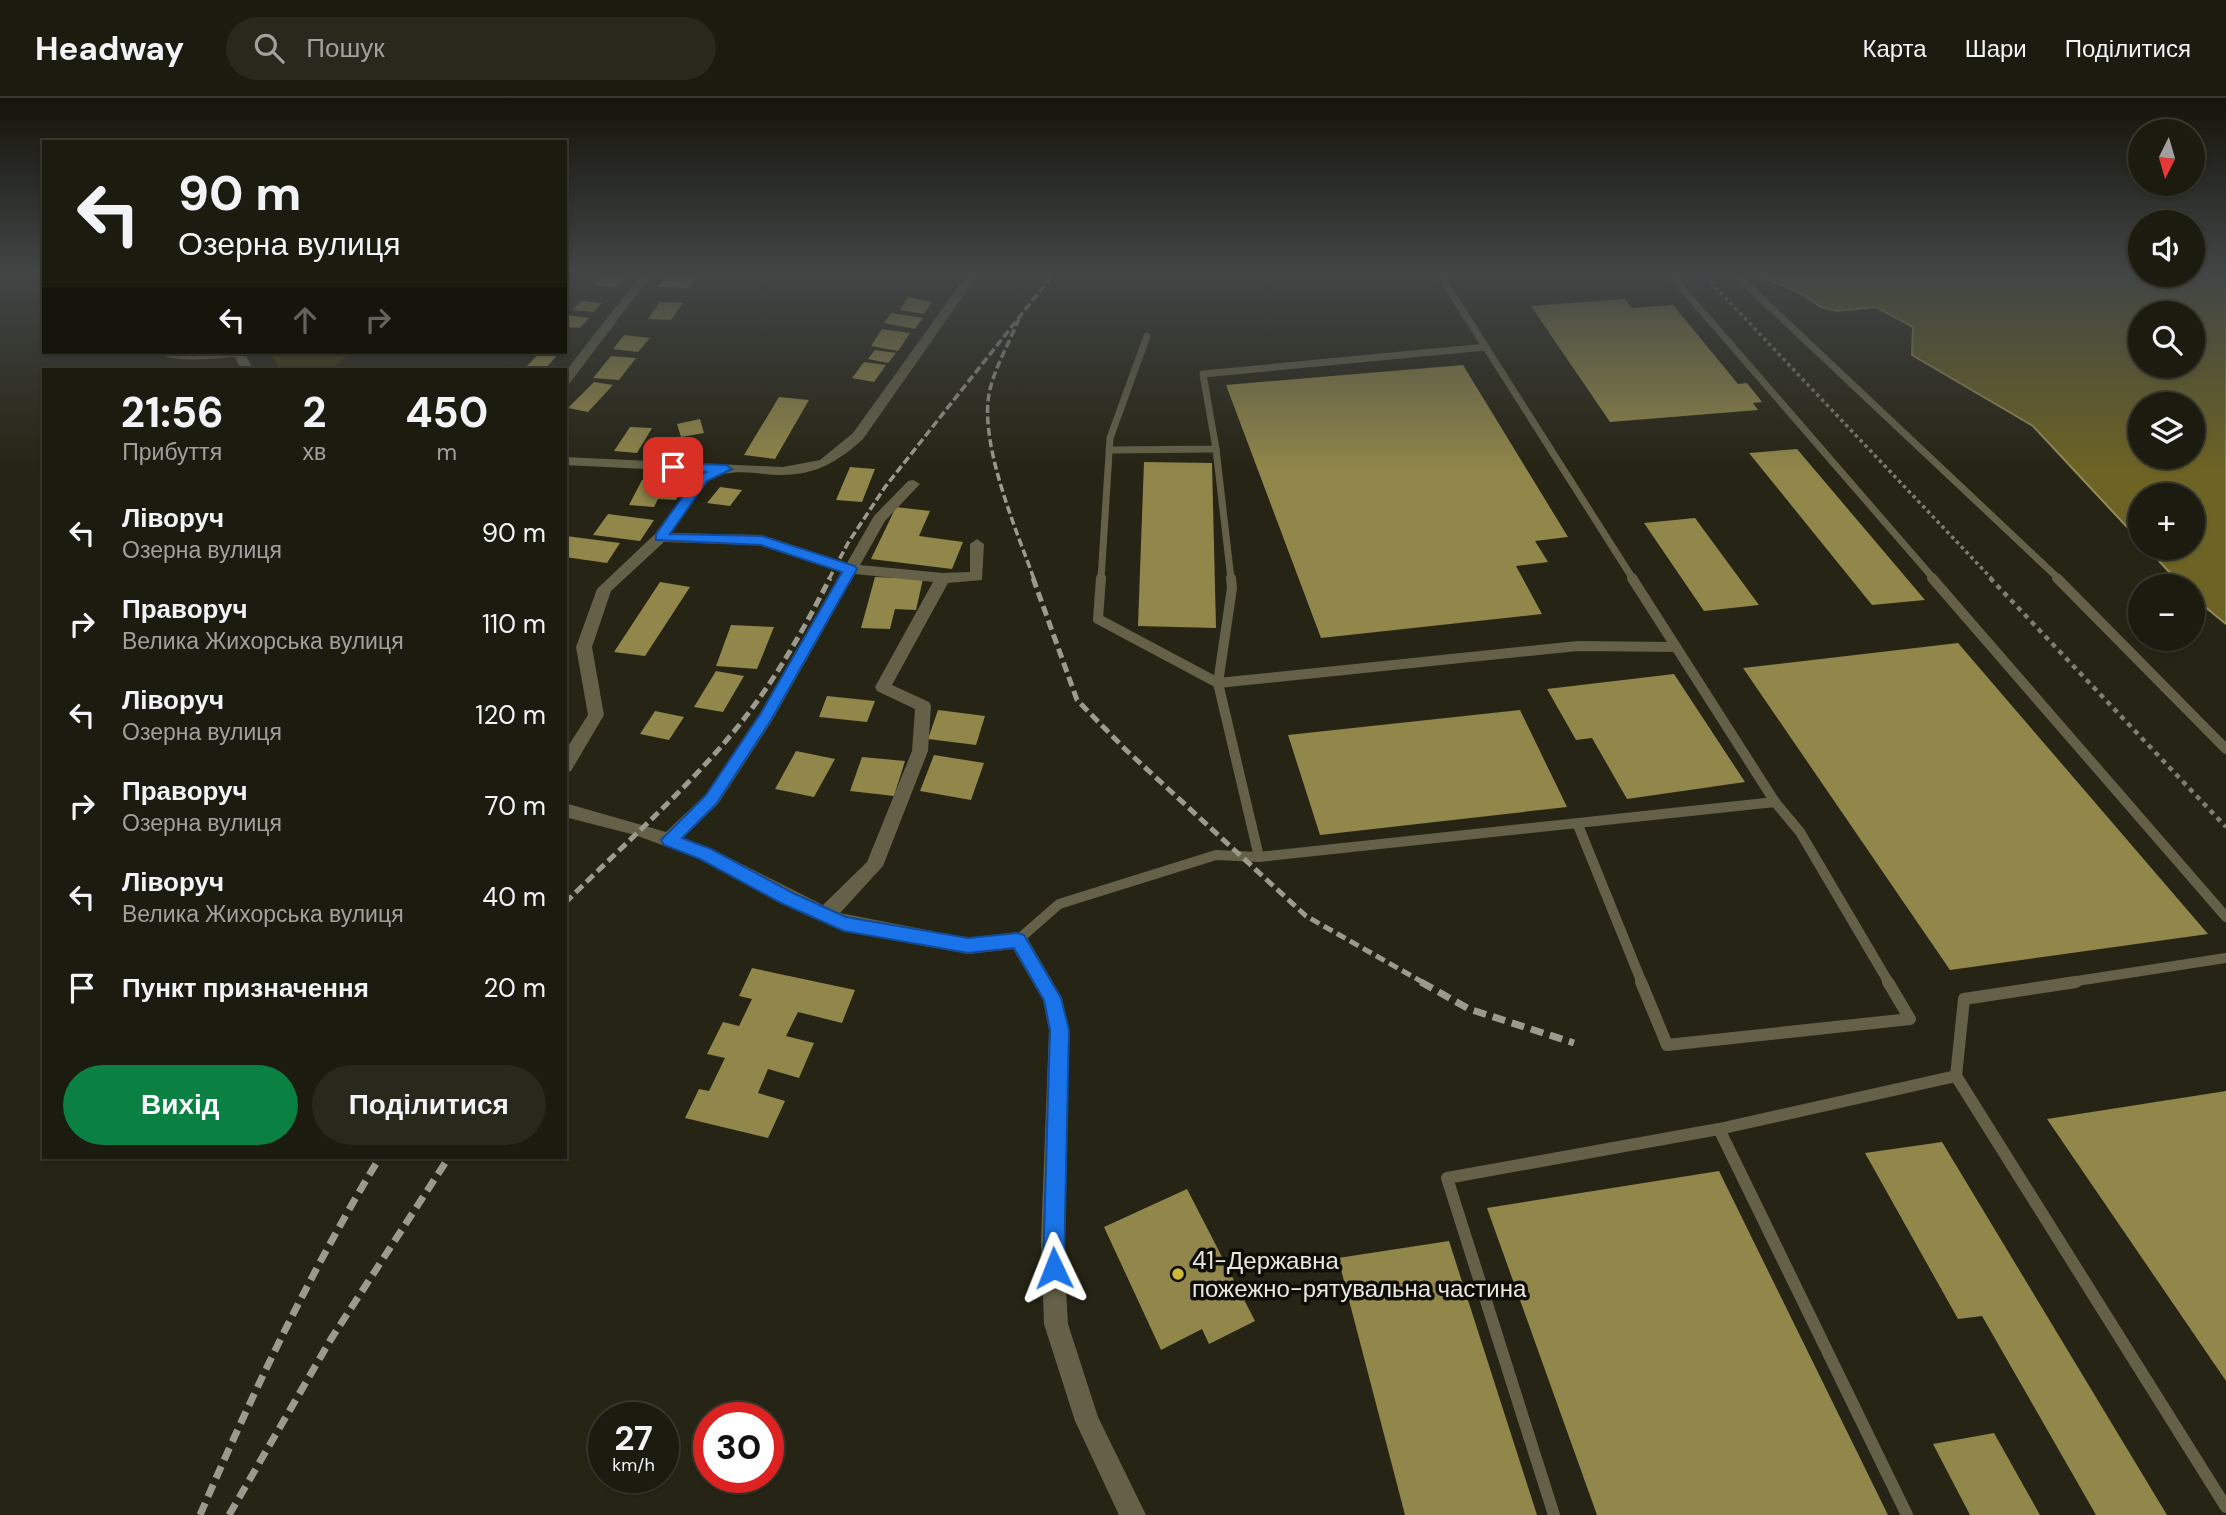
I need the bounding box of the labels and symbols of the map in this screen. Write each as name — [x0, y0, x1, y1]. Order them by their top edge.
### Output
north arrow — [2128, 119, 2205, 196]
pin — [643, 437, 703, 497]
position arrow — [1017, 1231, 1091, 1305]
place label: 41-Державна пожежно-рятувальна частина — [1192, 1245, 1527, 1304]
marker: 41-Державна пожежно-рятувальна частина — [1170, 1266, 1186, 1282]
speed limit sign: 30 — [693, 1402, 784, 1493]

